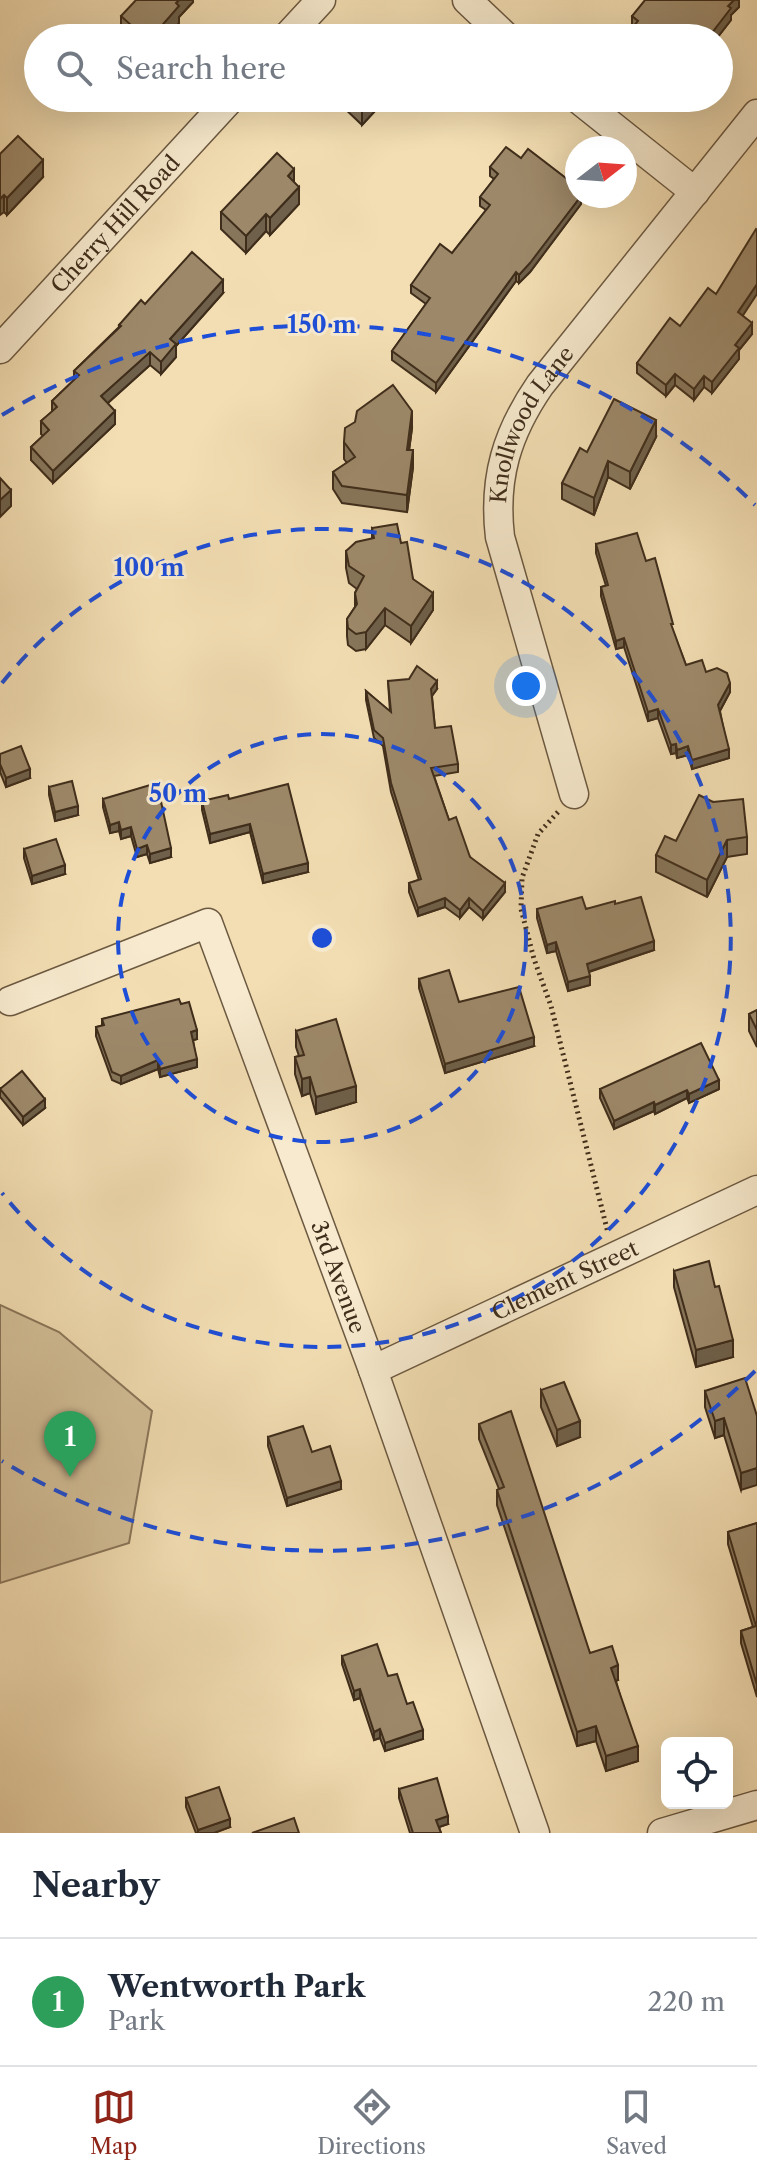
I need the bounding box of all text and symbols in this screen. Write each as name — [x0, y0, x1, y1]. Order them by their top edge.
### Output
search box — [24, 24, 733, 112]
icon: search — [52, 46, 96, 90]
text: Search here — [116, 50, 286, 87]
north arrow — [565, 136, 637, 208]
street label: Cherry Hill Road — [45, 150, 186, 299]
text: 150 m — [287, 310, 357, 339]
street label: Knollwood Lane — [485, 341, 580, 504]
text: 100 m — [113, 553, 185, 582]
your location — [506, 666, 546, 706]
text: 50 m — [149, 779, 207, 808]
centre of rings — [308, 924, 336, 952]
street label: 3rd Avenue — [305, 1217, 371, 1337]
street label: Clement Street — [488, 1235, 643, 1326]
pin: 1 — [44, 1411, 96, 1477]
map controls — [661, 1737, 733, 1809]
button: locate — [661, 1737, 733, 1809]
text: Nearby — [32, 1864, 160, 1906]
text: Wentworth Park — [108, 1968, 365, 2005]
text: 1 — [52, 1986, 64, 2018]
text: 220 m — [647, 1986, 725, 2018]
text: Park — [108, 2005, 165, 2037]
tab: Map — [90, 2085, 137, 2160]
tab: Directions — [317, 2085, 426, 2160]
tab: Saved — [606, 2085, 667, 2160]

